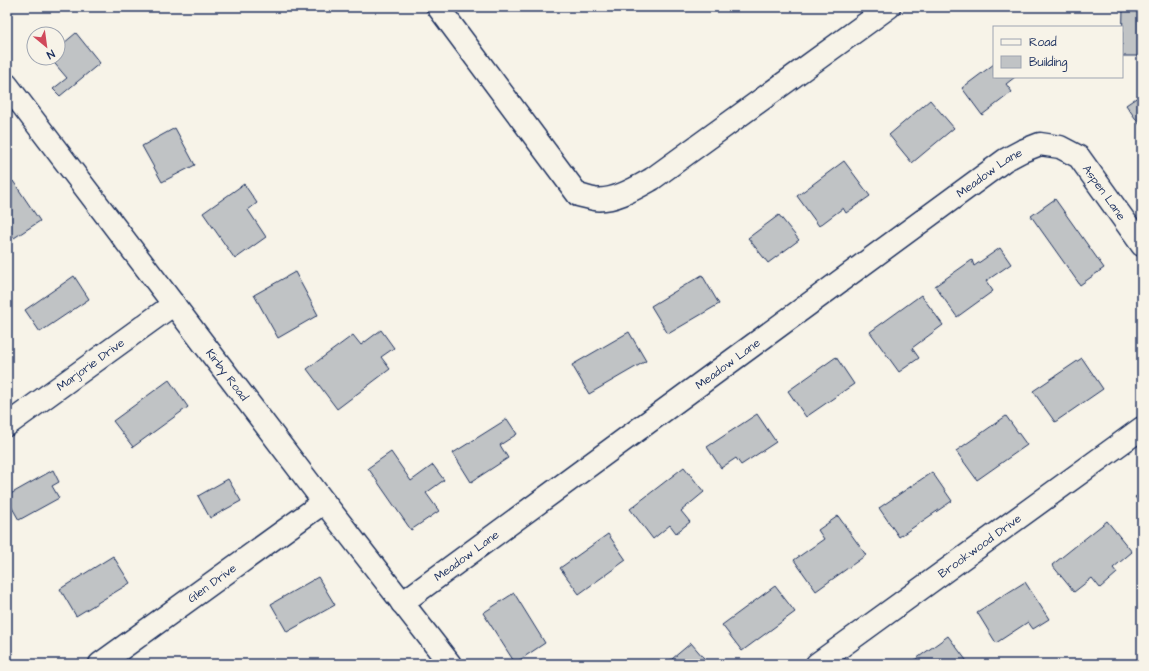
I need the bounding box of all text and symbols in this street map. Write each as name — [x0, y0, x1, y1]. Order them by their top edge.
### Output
north arrow — [26, 26, 66, 66]
legend — [993, 26, 1123, 78]
text: Road — [1029, 34, 1057, 51]
text: N — [44, 46, 57, 63]
text: Building — [1029, 54, 1067, 72]
street label: Meadow Lane — [953, 144, 1026, 202]
street label: Aspen Lane — [1079, 161, 1130, 224]
street label: Marjorie Drive — [53, 334, 128, 395]
street label: Meadow Lane — [692, 334, 764, 393]
street label: Kirby Road — [202, 345, 253, 404]
street label: Brookwood Drive — [935, 510, 1025, 582]
street label: Meadow Lane — [430, 526, 503, 585]
street label: Glen Drive — [184, 559, 240, 607]

